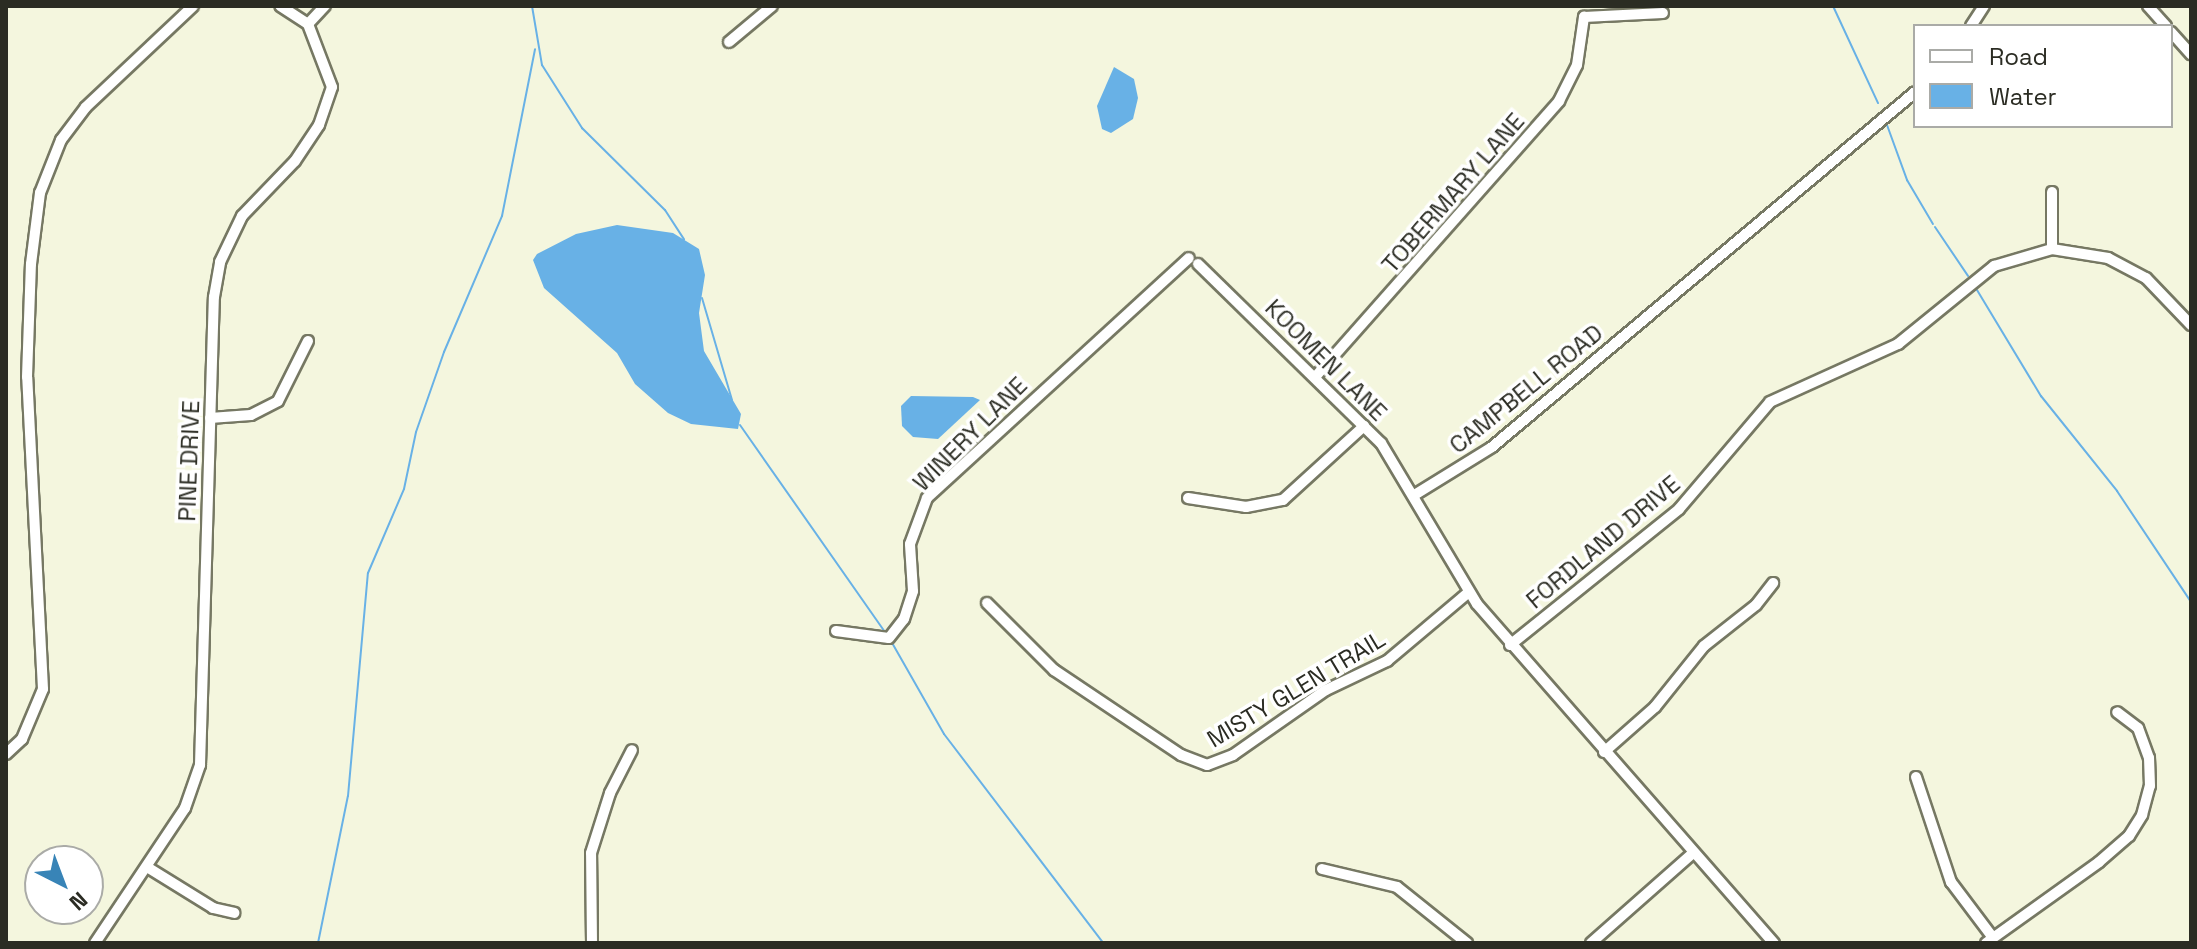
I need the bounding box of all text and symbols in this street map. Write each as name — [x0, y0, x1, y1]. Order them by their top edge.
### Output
legend — [1913, 24, 2173, 128]
text: Road — [1989, 41, 2048, 72]
text: Water — [1989, 81, 2057, 112]
street label: TOBERMARY LANE — [1376, 107, 1530, 279]
street label: KOOMEN LANE — [1259, 293, 1393, 427]
street label: CAMPBELL ROAD — [1443, 318, 1609, 460]
street label: WINERY LANE — [907, 371, 1033, 497]
street label: PINE DRIVE — [172, 400, 206, 522]
street label: FORDLAND DRIVE — [1520, 469, 1686, 615]
street label: MISTY GLEN TRAIL — [1201, 624, 1391, 754]
north arrow — [24, 845, 104, 925]
text: N — [64, 886, 94, 917]

